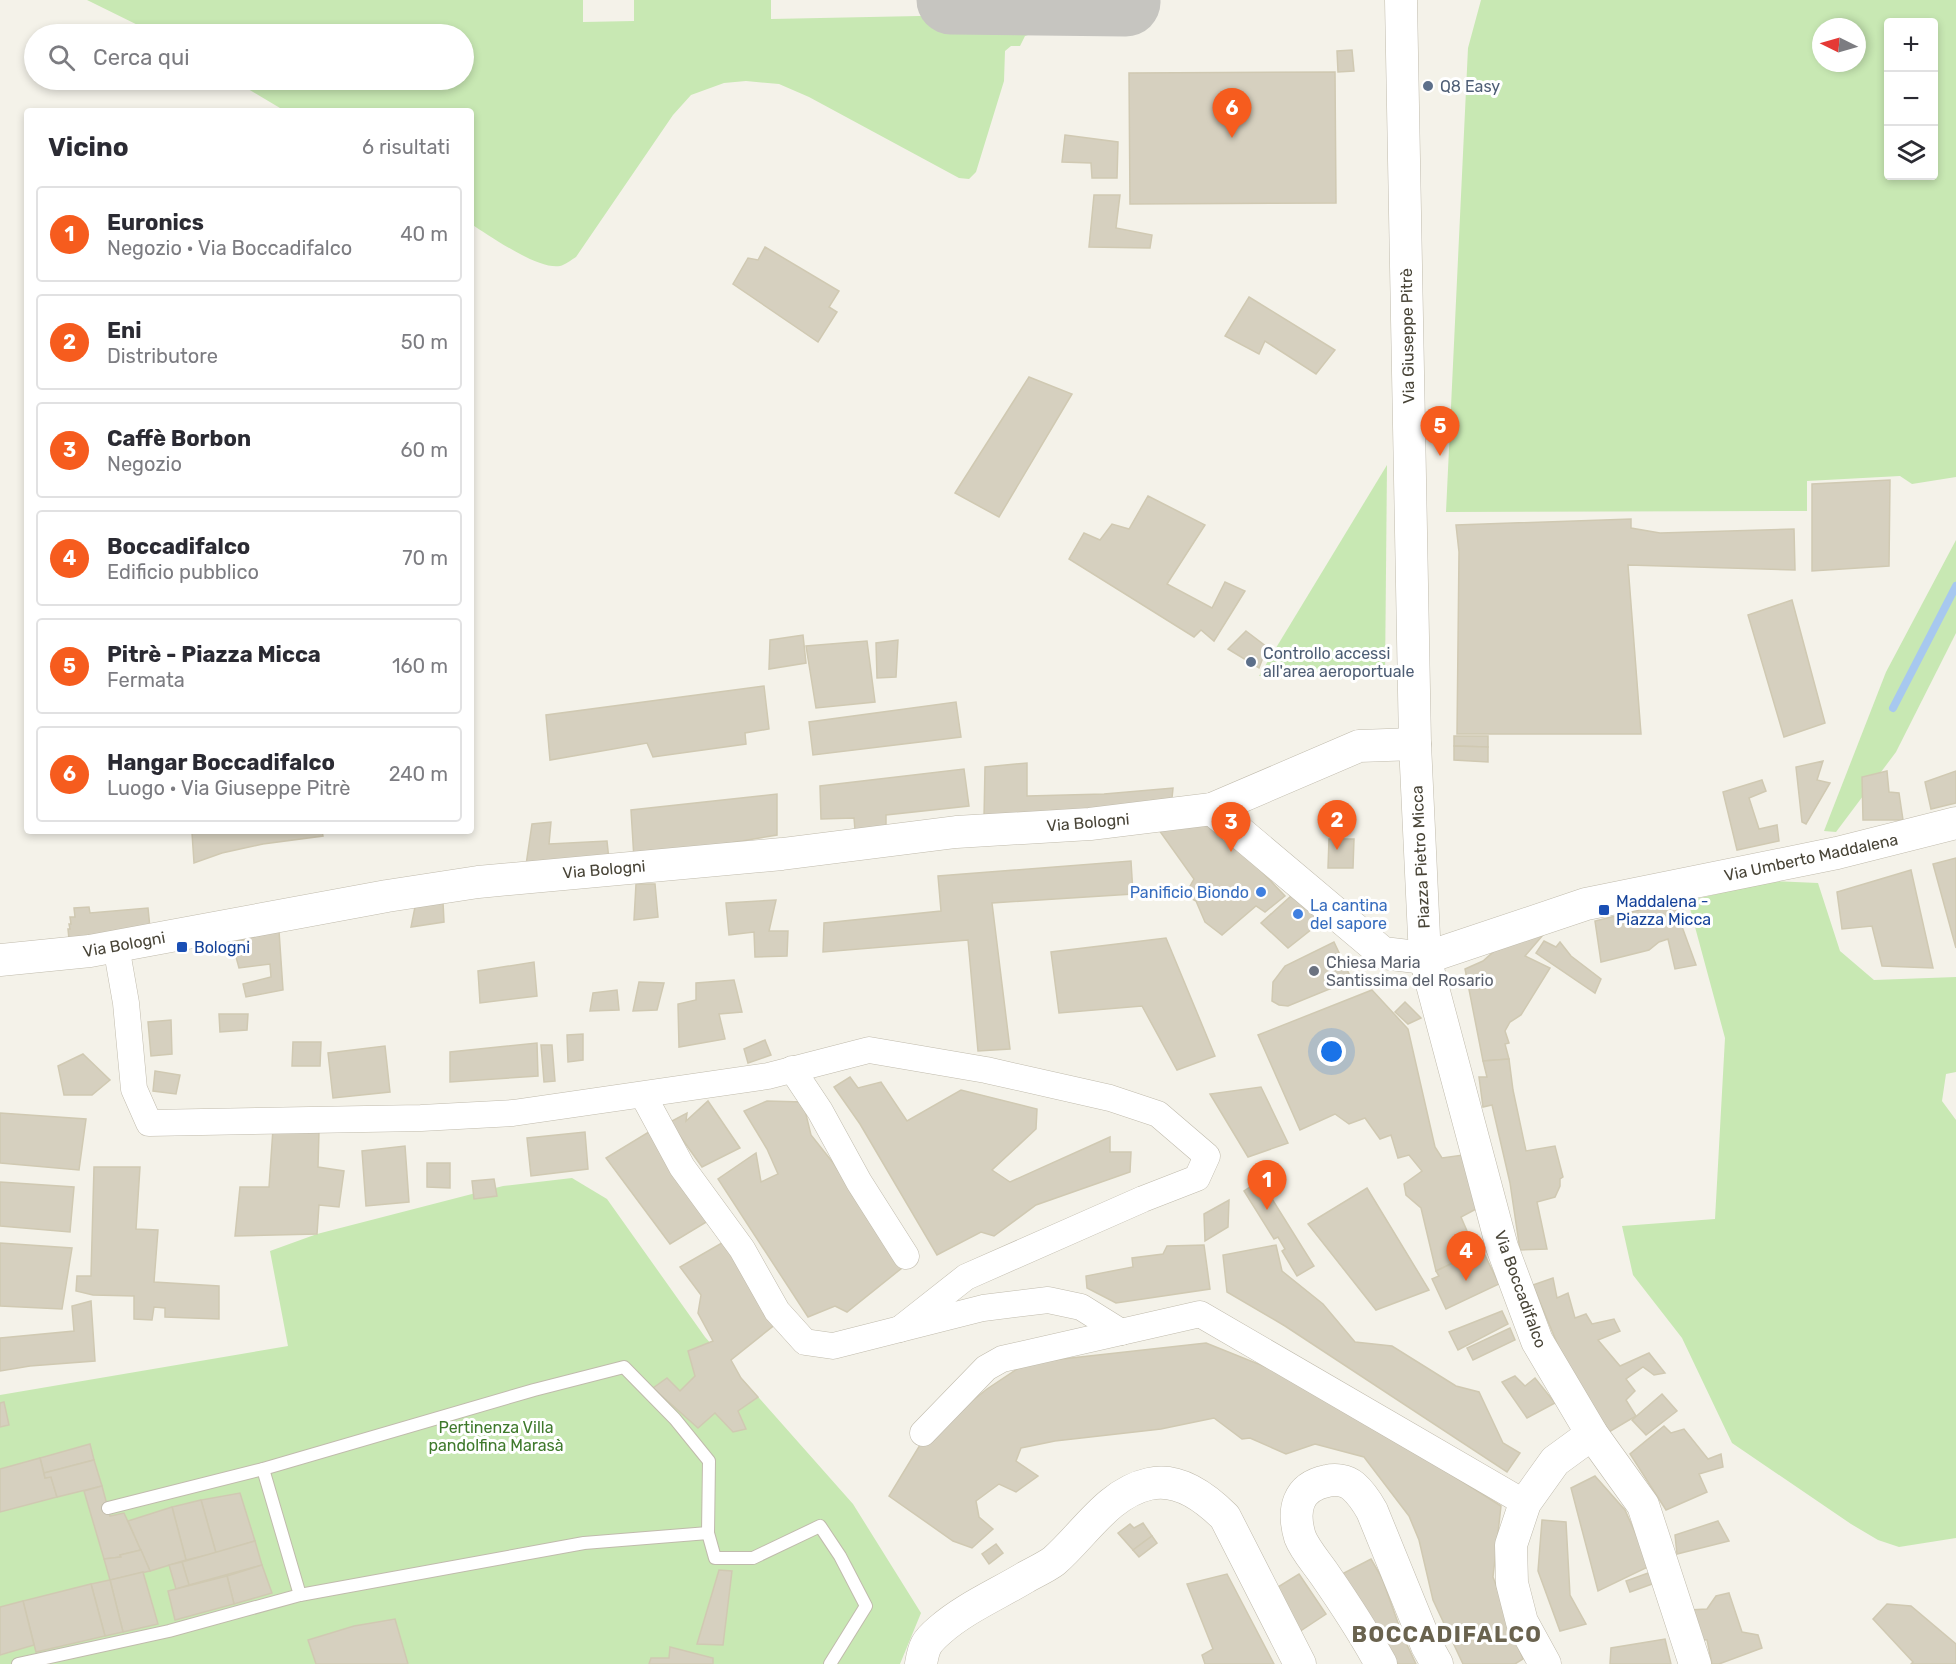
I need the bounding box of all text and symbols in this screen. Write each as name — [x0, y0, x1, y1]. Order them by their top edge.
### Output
north arrow — [1812, 18, 1866, 72]
map controls — [1884, 18, 1938, 180]
button: + — [1884, 18, 1938, 72]
search box — [24, 24, 474, 90]
icon: search — [45, 41, 78, 74]
text: Cerca qui — [93, 44, 189, 71]
button: − — [1884, 72, 1938, 126]
place label: Q8 Easy — [1440, 77, 1500, 96]
marker: Q8 Easy — [1421, 79, 1435, 93]
pin: 6 — [1212, 88, 1252, 138]
button: layers — [1884, 126, 1938, 180]
text: Vicino — [48, 132, 129, 163]
text: 6 risultati — [362, 135, 450, 159]
text: Euronics — [107, 209, 204, 236]
text: 1 — [65, 222, 74, 246]
text: 40 m — [400, 222, 448, 246]
text: Negozio · Via Boccadifalco — [107, 236, 352, 260]
street label: Via Giuseppe Pitrè — [1397, 268, 1418, 404]
text: Eni — [107, 317, 142, 344]
text: 2 — [63, 330, 76, 354]
text: 50 m — [401, 330, 448, 354]
text: Distributore — [107, 344, 218, 368]
pin: 5 — [1420, 406, 1460, 456]
text: Caffè Borbon — [107, 425, 251, 452]
text: 3 — [63, 438, 76, 462]
text: 60 m — [401, 438, 448, 462]
text: Negozio — [107, 452, 182, 476]
text: Boccadifalco — [107, 533, 250, 560]
text: 4 — [63, 546, 76, 570]
text: 70 m — [402, 546, 448, 570]
text: Edificio pubblico — [107, 560, 259, 584]
text: Pitrè - Piazza Micca — [107, 641, 321, 668]
place label: Controllo accessi all'area aeroportuale — [1263, 644, 1414, 681]
text: 5 — [63, 654, 76, 678]
text: 160 m — [392, 654, 448, 678]
marker: Controllo accessi all'area aeroportuale — [1244, 655, 1258, 669]
text: Fermata — [107, 668, 185, 692]
text: Hangar Boccadifalco — [107, 749, 335, 776]
text: 6 — [63, 762, 76, 786]
text: 240 m — [389, 762, 448, 786]
text: Luogo · Via Giuseppe Pitrè — [107, 776, 351, 800]
street label: Piazza Pietro Micca — [1407, 785, 1434, 929]
pin: 2 — [1318, 800, 1356, 850]
pin: 3 — [1212, 802, 1250, 852]
street label: Via Bologni — [1046, 809, 1130, 836]
street label: Via Umberto Maddalena — [1722, 830, 1900, 885]
street label: Via Bologni — [562, 856, 646, 883]
place label: Panificio Biondo — [1130, 883, 1249, 902]
marker: Panificio Biondo — [1254, 885, 1268, 899]
place label: Maddalena - Piazza Micca — [1616, 892, 1711, 929]
place label: La cantina del sapore — [1310, 896, 1388, 933]
marker: Maddalena - Piazza Micca — [1597, 903, 1611, 917]
marker: La cantina del sapore — [1291, 907, 1305, 921]
street label: Via Bologni — [82, 928, 167, 961]
place label: Bologni — [194, 938, 250, 957]
marker: Bologni — [175, 940, 189, 954]
place label: Chiesa Maria Santissima del Rosario — [1326, 953, 1494, 990]
marker: Chiesa Maria Santissima del Rosario — [1307, 964, 1321, 978]
your location — [1317, 1037, 1346, 1066]
pin: 1 — [1248, 1160, 1286, 1210]
street label: Via Boccadifalco — [1490, 1228, 1551, 1350]
pin: 4 — [1446, 1232, 1486, 1281]
park label: Pertinenza Villa pandolfina Marasà — [428, 1418, 564, 1455]
district label: BOCCADIFALCO — [1351, 1621, 1543, 1648]

